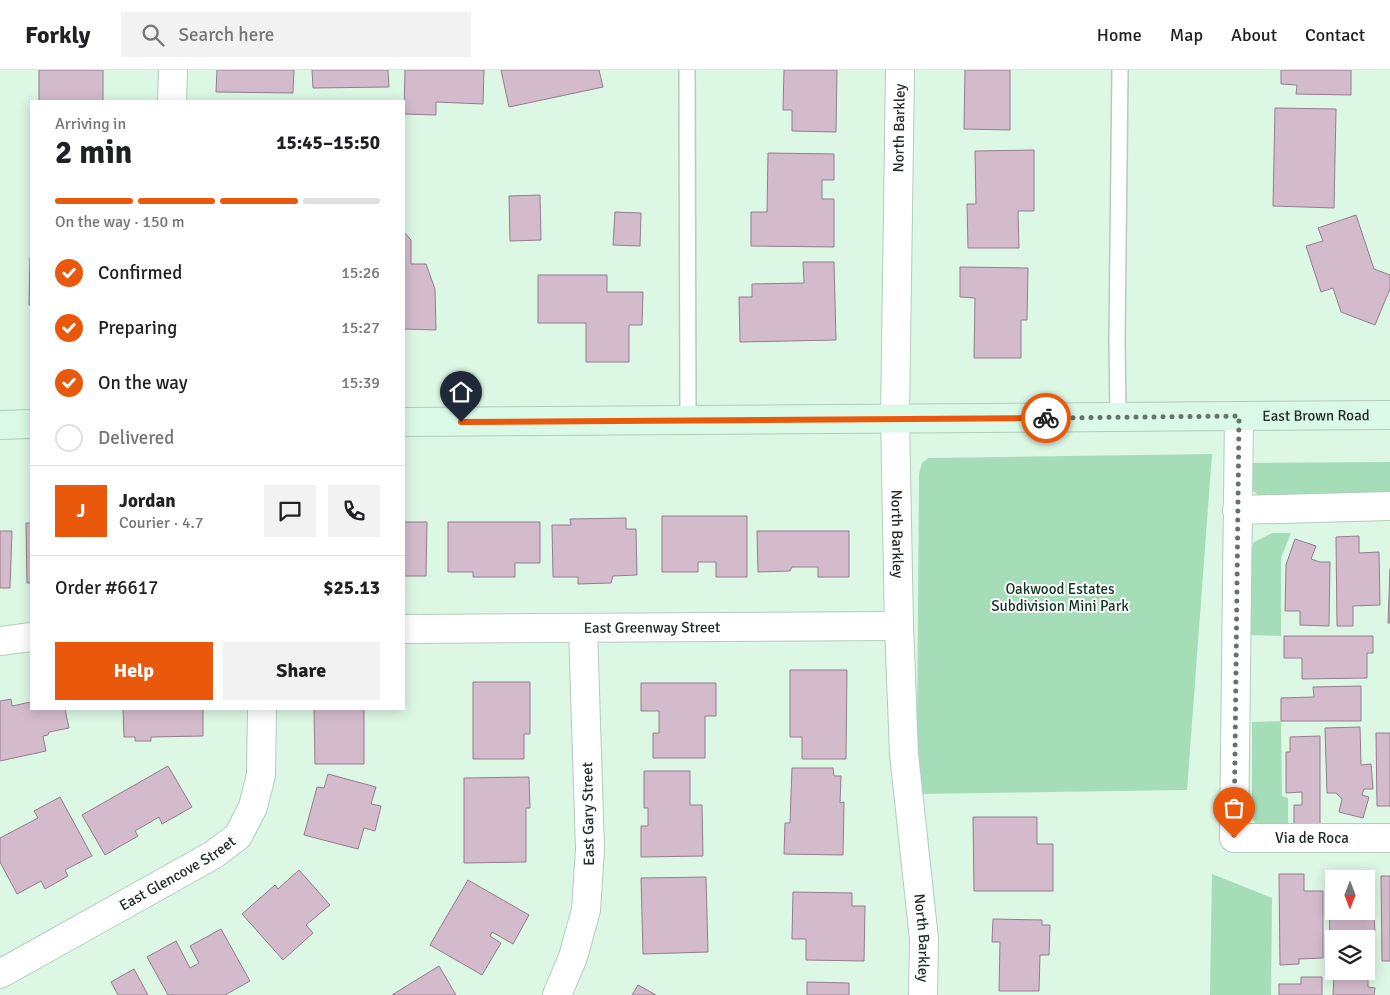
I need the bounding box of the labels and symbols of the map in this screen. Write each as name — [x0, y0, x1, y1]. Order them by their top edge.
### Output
street label: North Barkley — [889, 84, 909, 172]
pin — [440, 371, 482, 422]
courier — [1021, 393, 1071, 443]
street label: East Brown Road — [1262, 406, 1370, 425]
street label: North Barkley — [887, 489, 907, 578]
park label: Oakwood Estates Subdivision Mini Park — [991, 580, 1129, 615]
street label: East Greenway Street — [584, 618, 720, 637]
street label: East Gary Street — [578, 762, 598, 866]
pin — [1213, 787, 1255, 838]
street label: Via de Roca — [1275, 829, 1349, 847]
street label: East Glencove Street — [116, 832, 239, 915]
north arrow — [1325, 870, 1375, 920]
street label: North Barkley — [910, 893, 933, 982]

